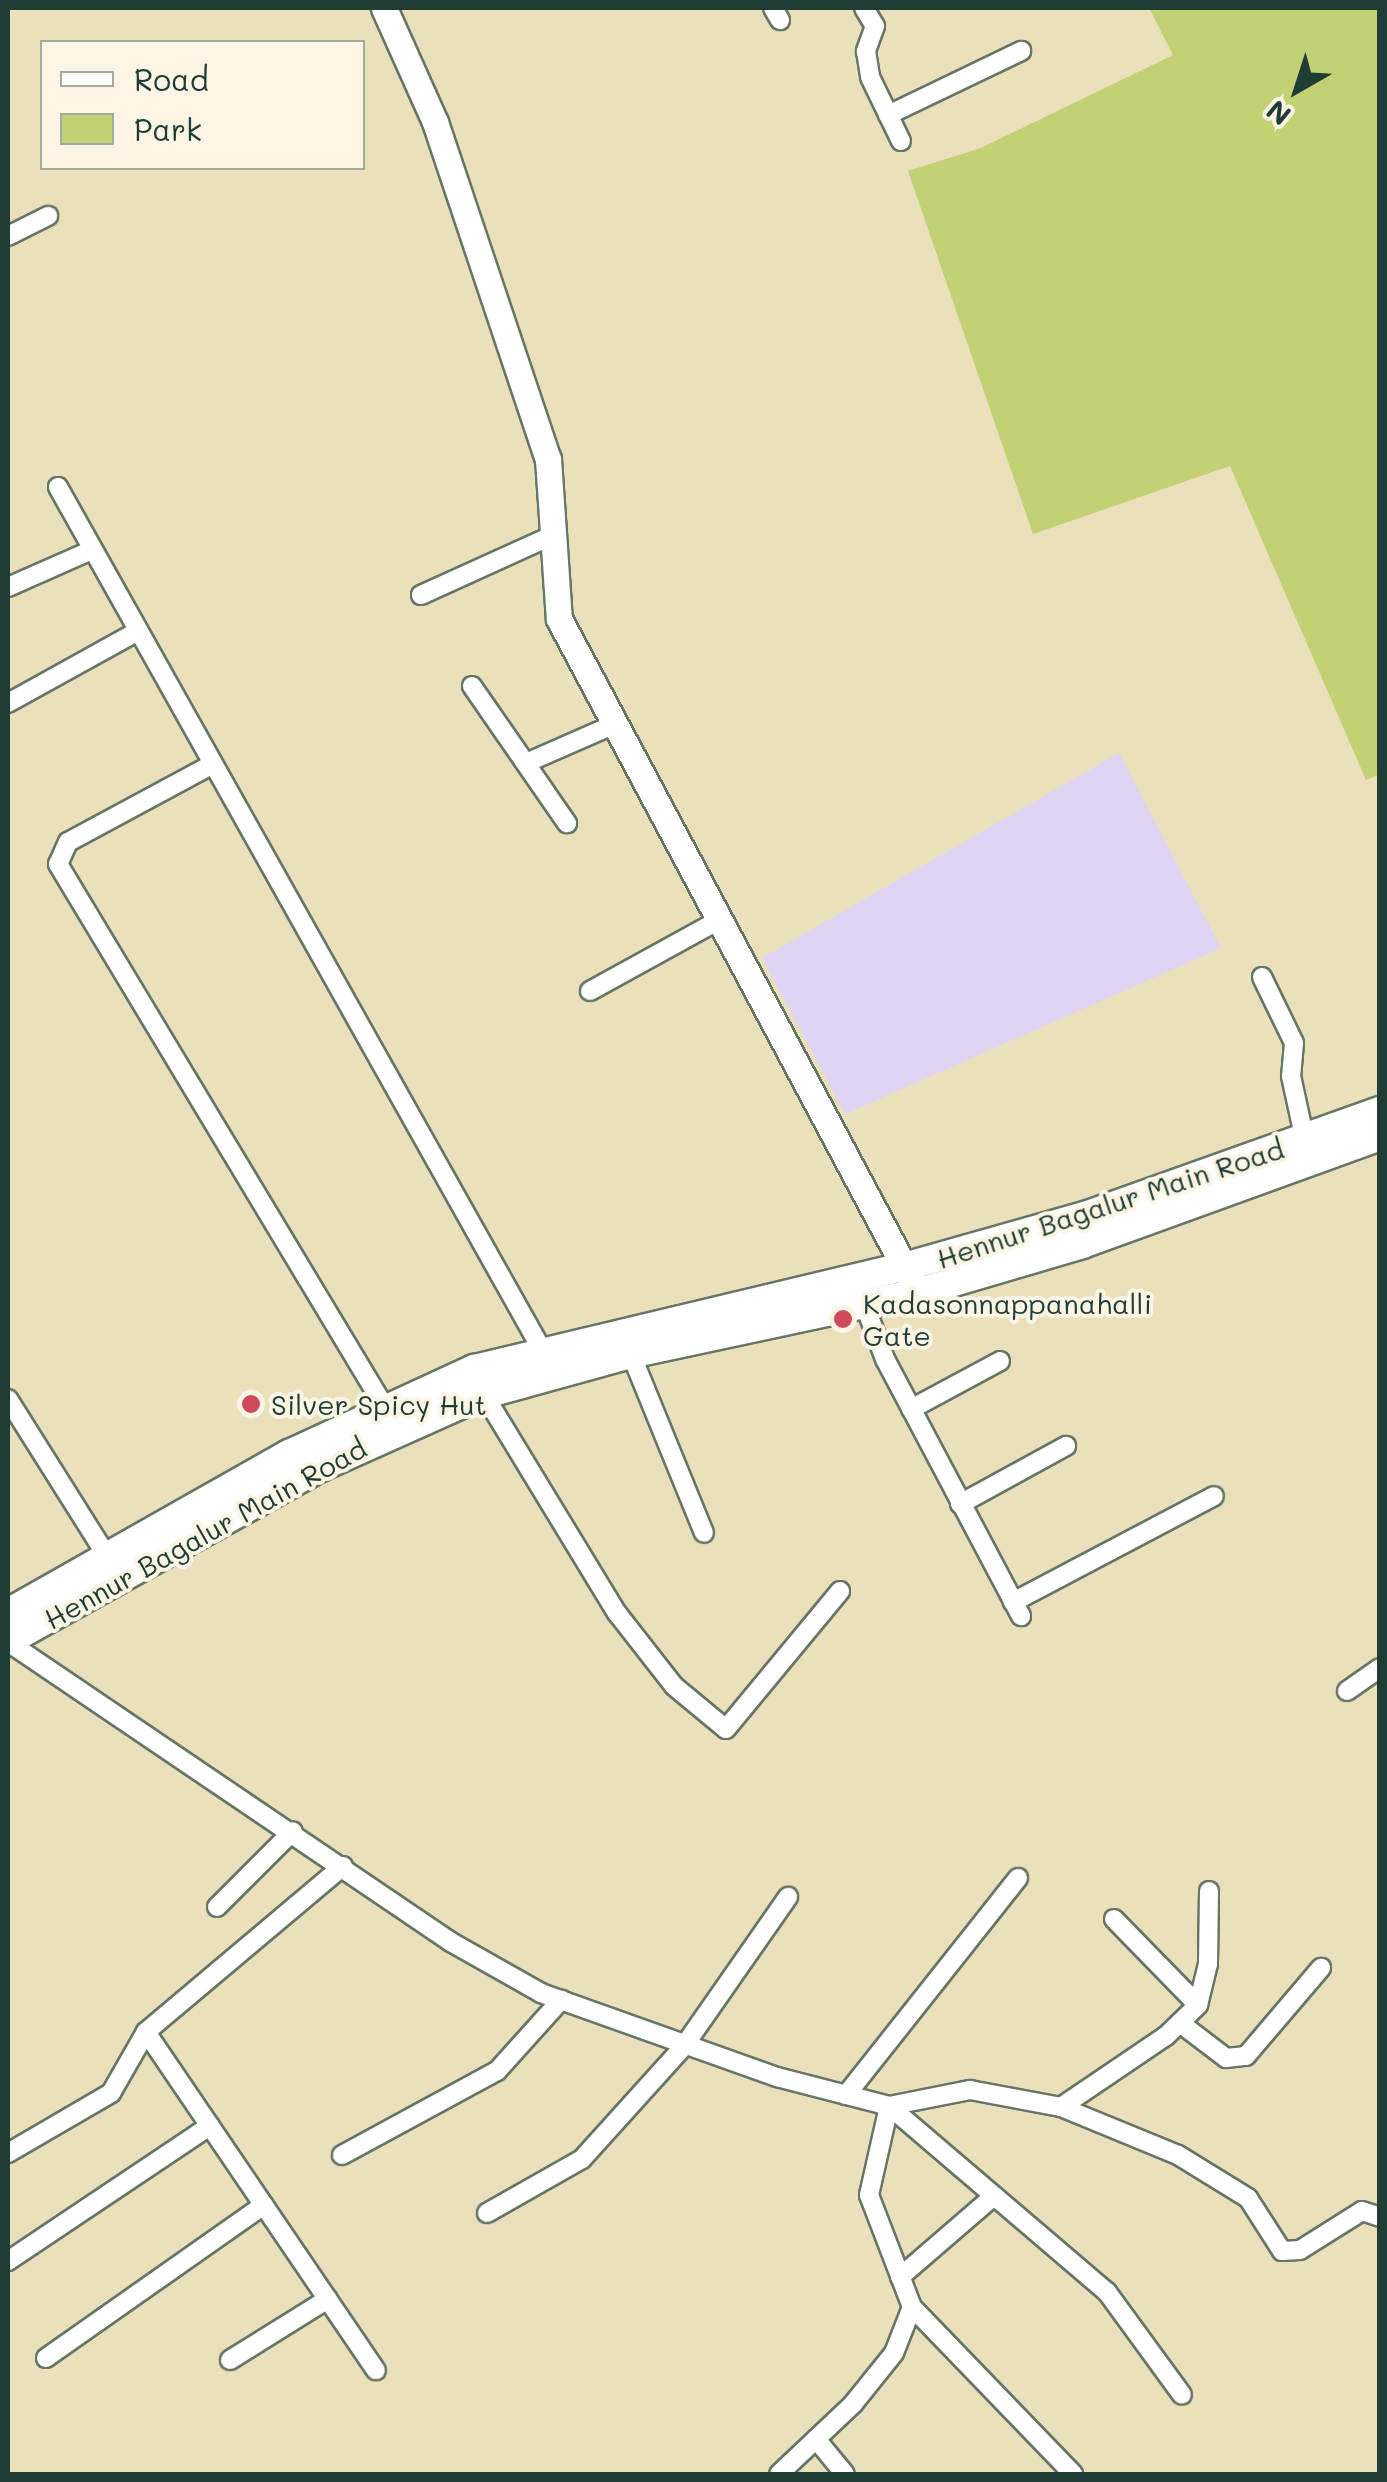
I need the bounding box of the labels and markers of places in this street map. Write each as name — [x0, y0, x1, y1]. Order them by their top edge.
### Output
place label: Kadasonnappanahalli Gate — [863, 1286, 1152, 1352]
marker: Kadasonnappanahalli Gate — [832, 1308, 854, 1330]
place label: Silver Spicy Hut — [271, 1387, 487, 1421]
marker: Silver Spicy Hut — [240, 1393, 262, 1415]

